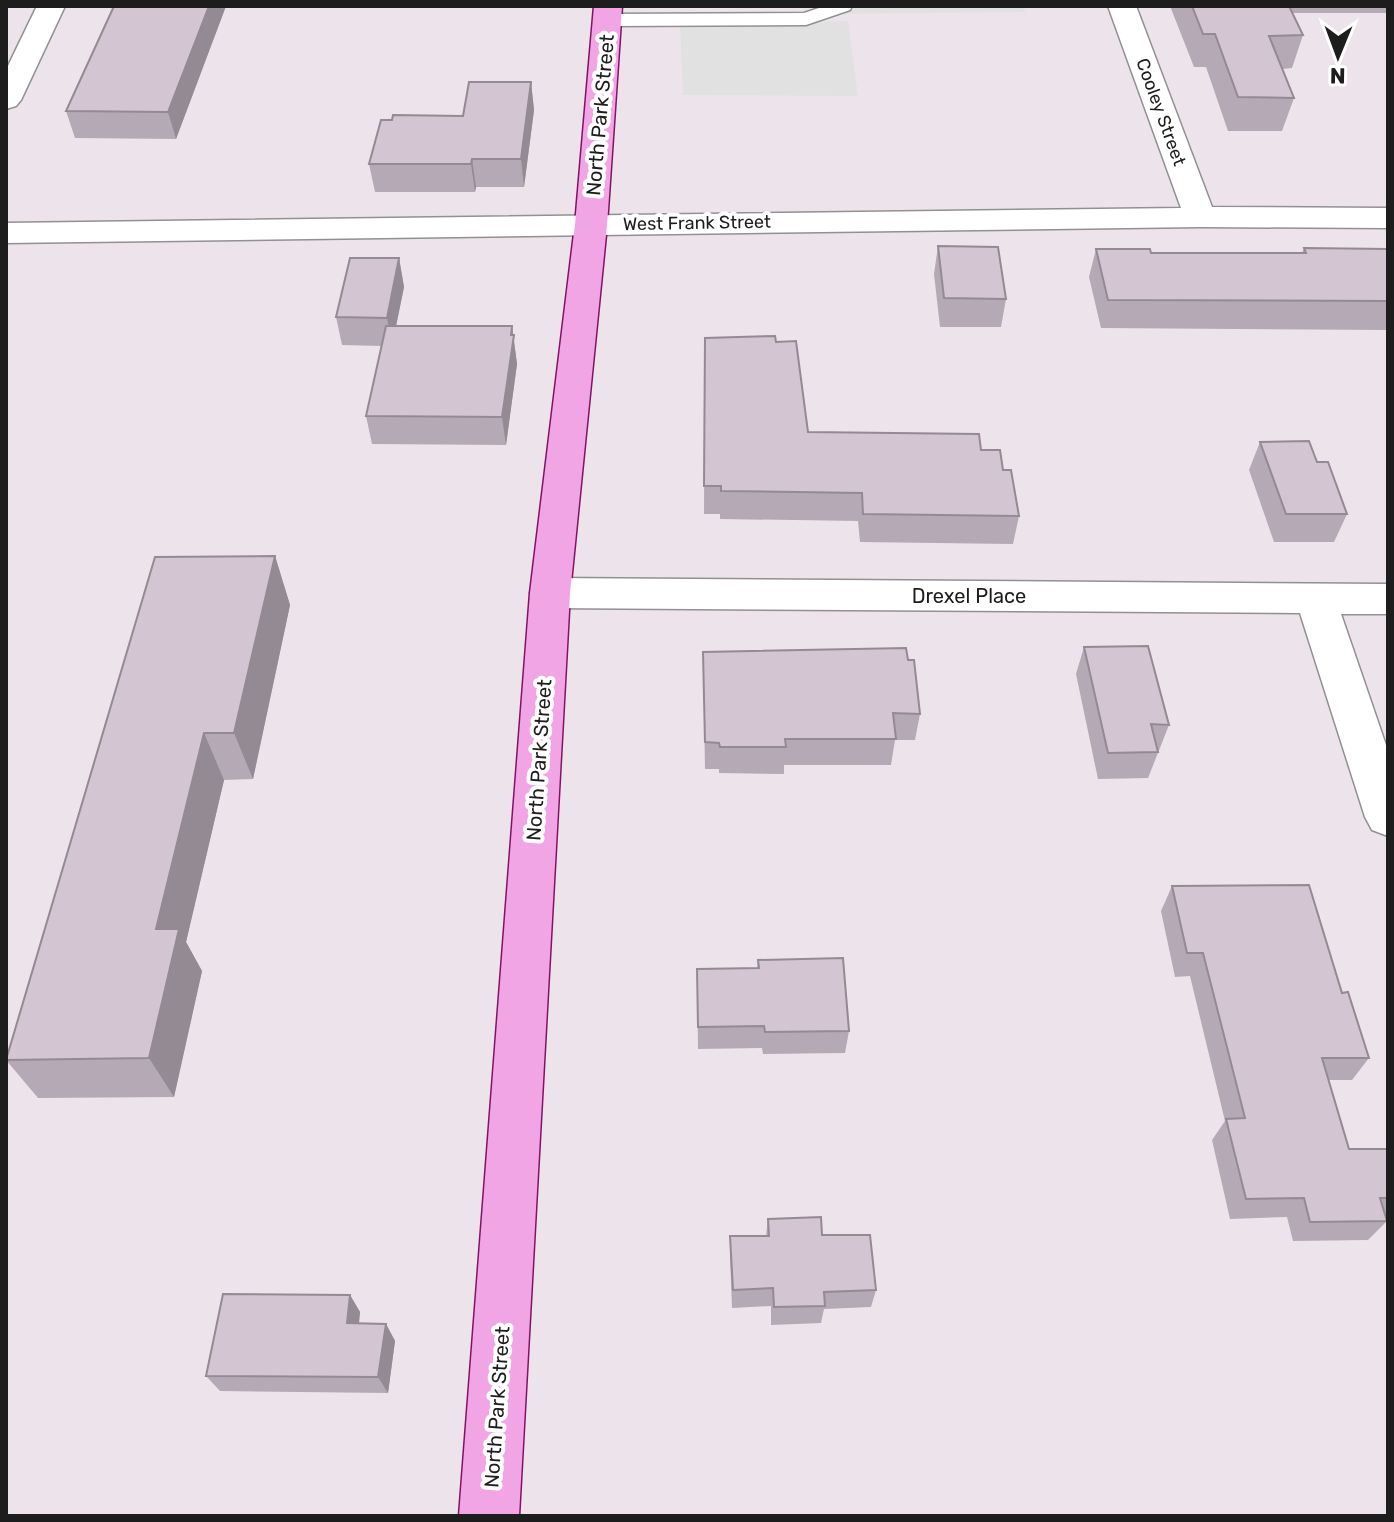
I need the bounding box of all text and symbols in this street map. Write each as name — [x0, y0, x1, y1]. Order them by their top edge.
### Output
north arrow — [1298, 16, 1378, 96]
street label: North Park Street — [581, 33, 619, 197]
street label: Cooley Street — [1131, 55, 1191, 169]
text: N — [1330, 62, 1346, 89]
street label: West Frank Street — [623, 211, 771, 235]
street label: Drexel Place — [912, 584, 1026, 608]
street label: North Park Street — [521, 678, 557, 842]
street label: North Park Street — [479, 1325, 515, 1489]

